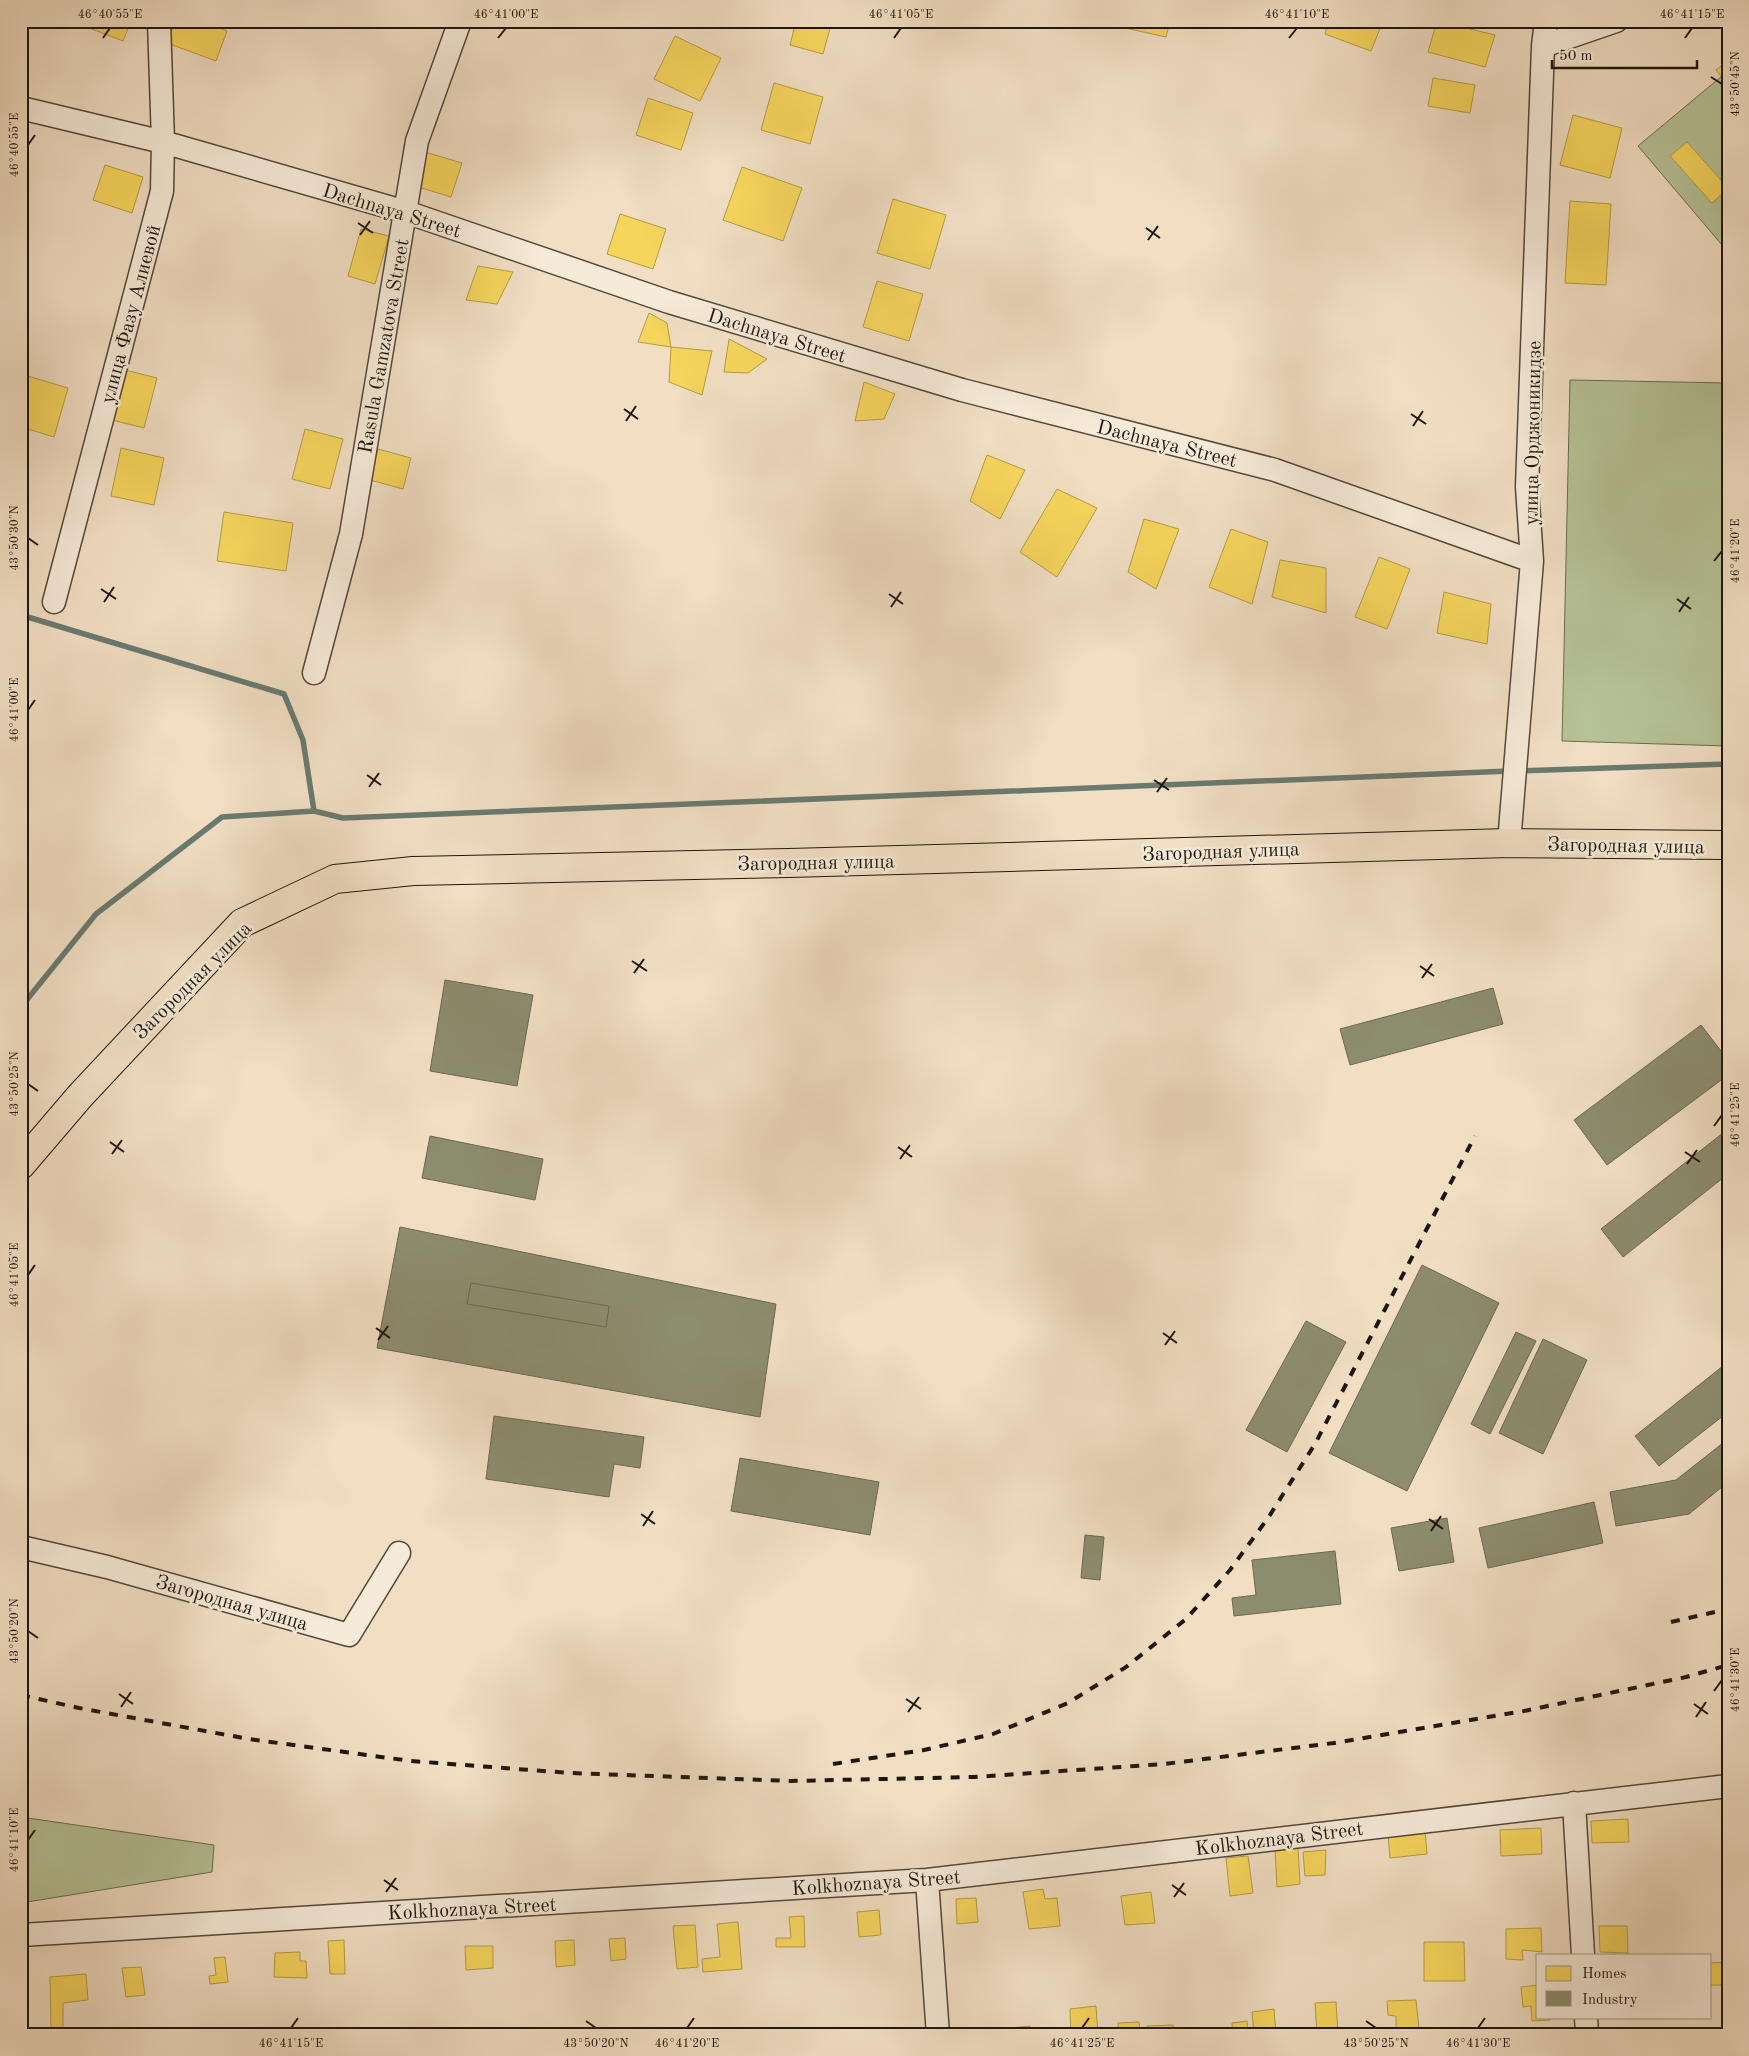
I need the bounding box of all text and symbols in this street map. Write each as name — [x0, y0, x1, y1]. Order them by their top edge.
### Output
text: 46°40'55"E — [78, 8, 142, 21]
text: 46°41'05"E — [869, 8, 933, 21]
text: 46°41'15"E — [1660, 8, 1724, 21]
text: 46°41'00"E — [474, 9, 538, 21]
text: 46°41'10"E — [1265, 9, 1329, 21]
scale bar — [1552, 38, 1696, 70]
text: 50 m — [1559, 49, 1593, 64]
text: 43°50'45"N — [1729, 51, 1742, 117]
text: 46°40'55"E — [8, 113, 21, 177]
street label: Dachnaya Street — [320, 181, 463, 243]
street label: улица Фазу Алиевой — [98, 223, 165, 406]
street label: Rasula Gamzatova Street — [356, 237, 414, 455]
street label: Dachnaya Street — [705, 306, 848, 368]
street label: улица Орджоникидзе — [1522, 340, 1546, 526]
street label: Dachnaya Street — [1094, 418, 1239, 472]
text: 43°50'30"N — [8, 505, 21, 571]
text: 46°41'20"E — [1730, 519, 1742, 583]
text: 46°41'00"E — [9, 678, 21, 742]
street label: Загородная улица — [1547, 836, 1705, 858]
street label: Загородная улица — [1142, 840, 1300, 866]
street label: Загородная улица — [737, 853, 895, 875]
street label: Загородная улица — [131, 919, 256, 1044]
text: 43°50'25"N — [8, 1051, 21, 1117]
text: 46°41'25"E — [1729, 1083, 1742, 1147]
text: 46°41'05"E — [8, 1243, 21, 1307]
street label: Загородная улица — [153, 1573, 310, 1635]
text: 43°50'20"N — [8, 1598, 21, 1664]
text: 46°41'30"E — [1730, 1648, 1742, 1712]
text: 46°41'10"E — [9, 1808, 21, 1872]
street label: Kolkhoznaya Street — [1194, 1820, 1364, 1860]
street label: Kolkhoznaya Street — [791, 1868, 961, 1900]
street label: Kolkhoznaya Street — [387, 1896, 557, 1924]
legend — [1536, 1954, 1712, 2018]
text: Homes — [1582, 1967, 1627, 1982]
text: Industry — [1582, 1993, 1638, 2008]
text: 46°41'15"E — [259, 2037, 323, 2050]
text: 43°50'20"N — [563, 2037, 629, 2050]
text: 46°41'25"E — [1050, 2037, 1114, 2050]
text: 43°50'25"N — [1343, 2037, 1409, 2050]
text: 46°41'20"E — [655, 2038, 719, 2050]
text: 46°41'30"E — [1446, 2038, 1510, 2050]

